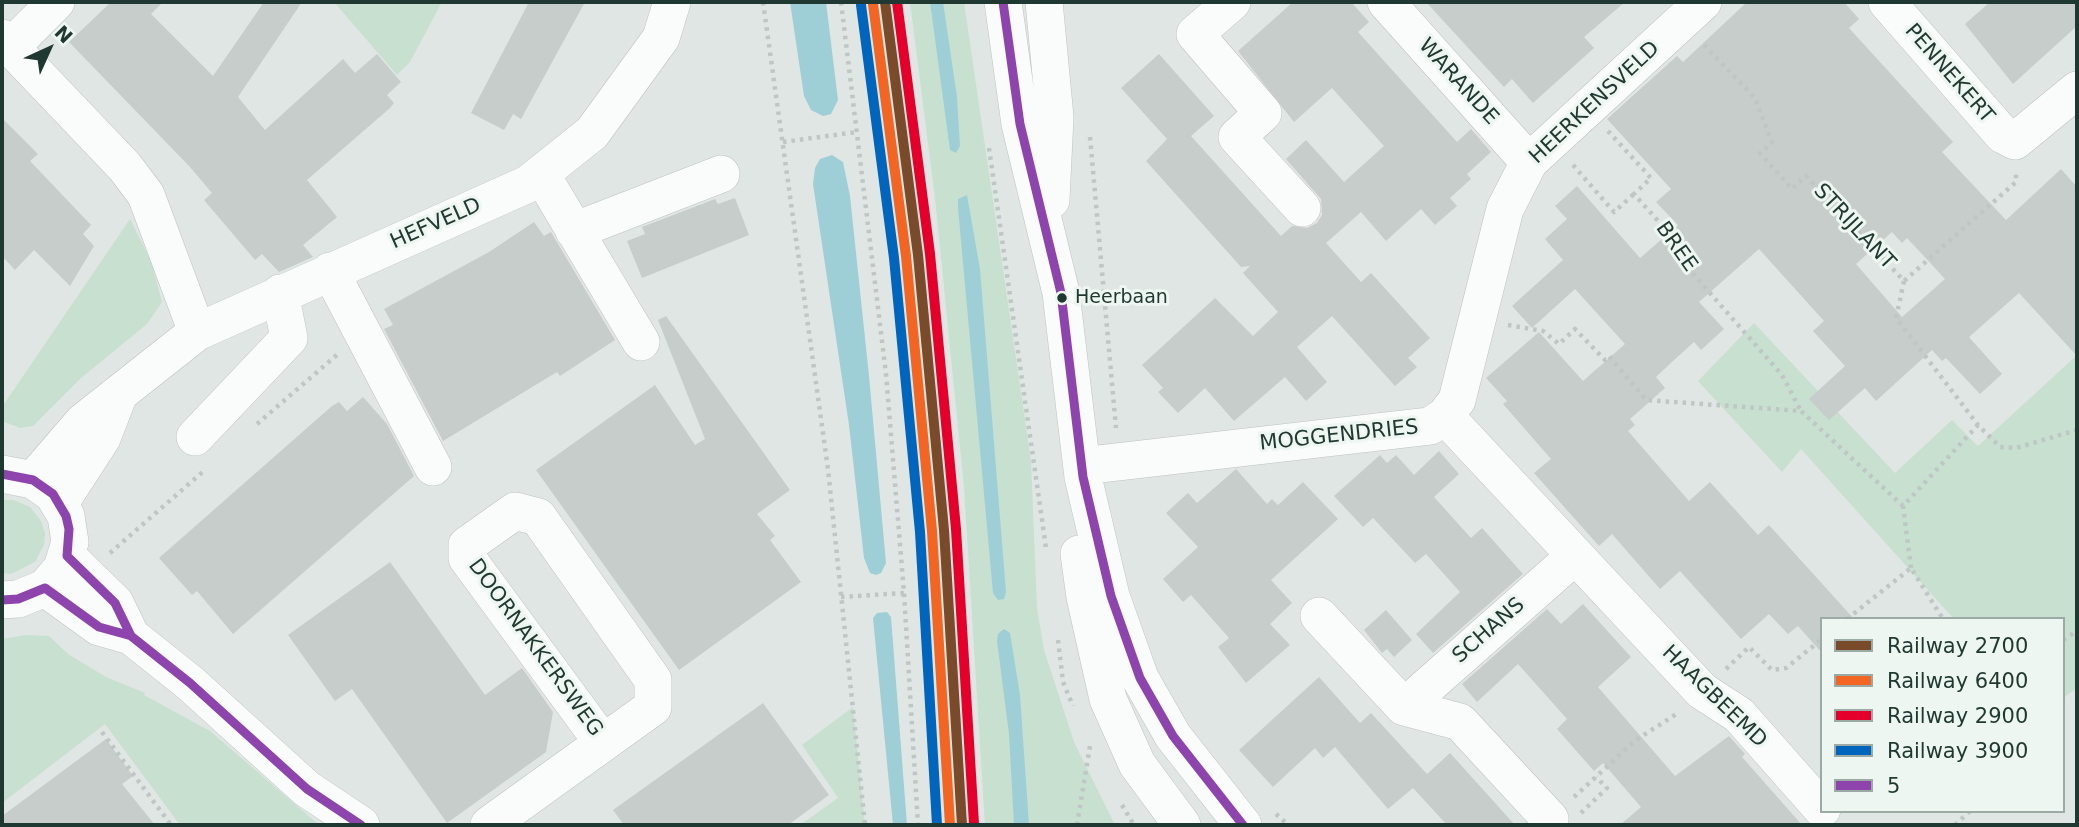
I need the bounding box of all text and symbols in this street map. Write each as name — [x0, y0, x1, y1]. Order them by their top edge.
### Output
north arrow — [14, 14, 84, 84]
street label: PENNEKERT — [1899, 19, 1999, 129]
text: N — [50, 21, 77, 48]
street label: WARANDE — [1413, 34, 1503, 130]
street label: HEERKENSVELD — [1525, 36, 1665, 170]
street label: STRIJLANT — [1808, 179, 1900, 275]
street label: HEFVELD — [387, 193, 485, 255]
street label: BREE — [1650, 217, 1702, 277]
place label: Heerbaan — [1075, 287, 1168, 309]
marker: Heerbaan — [1055, 291, 1069, 305]
street label: MOGGENDRIES — [1258, 415, 1420, 457]
street label: DOORNAKKERSWEG — [462, 554, 608, 742]
street label: SCHANS — [1448, 593, 1530, 669]
legend — [1820, 617, 2065, 813]
text: Railway 2700 — [1887, 634, 2028, 658]
street label: HAAGBEEMD — [1656, 641, 1772, 753]
text: Railway 6400 — [1887, 669, 2028, 693]
text: Railway 2900 — [1887, 704, 2028, 728]
text: Railway 3900 — [1887, 739, 2028, 763]
text: 5 — [1887, 774, 1900, 798]

